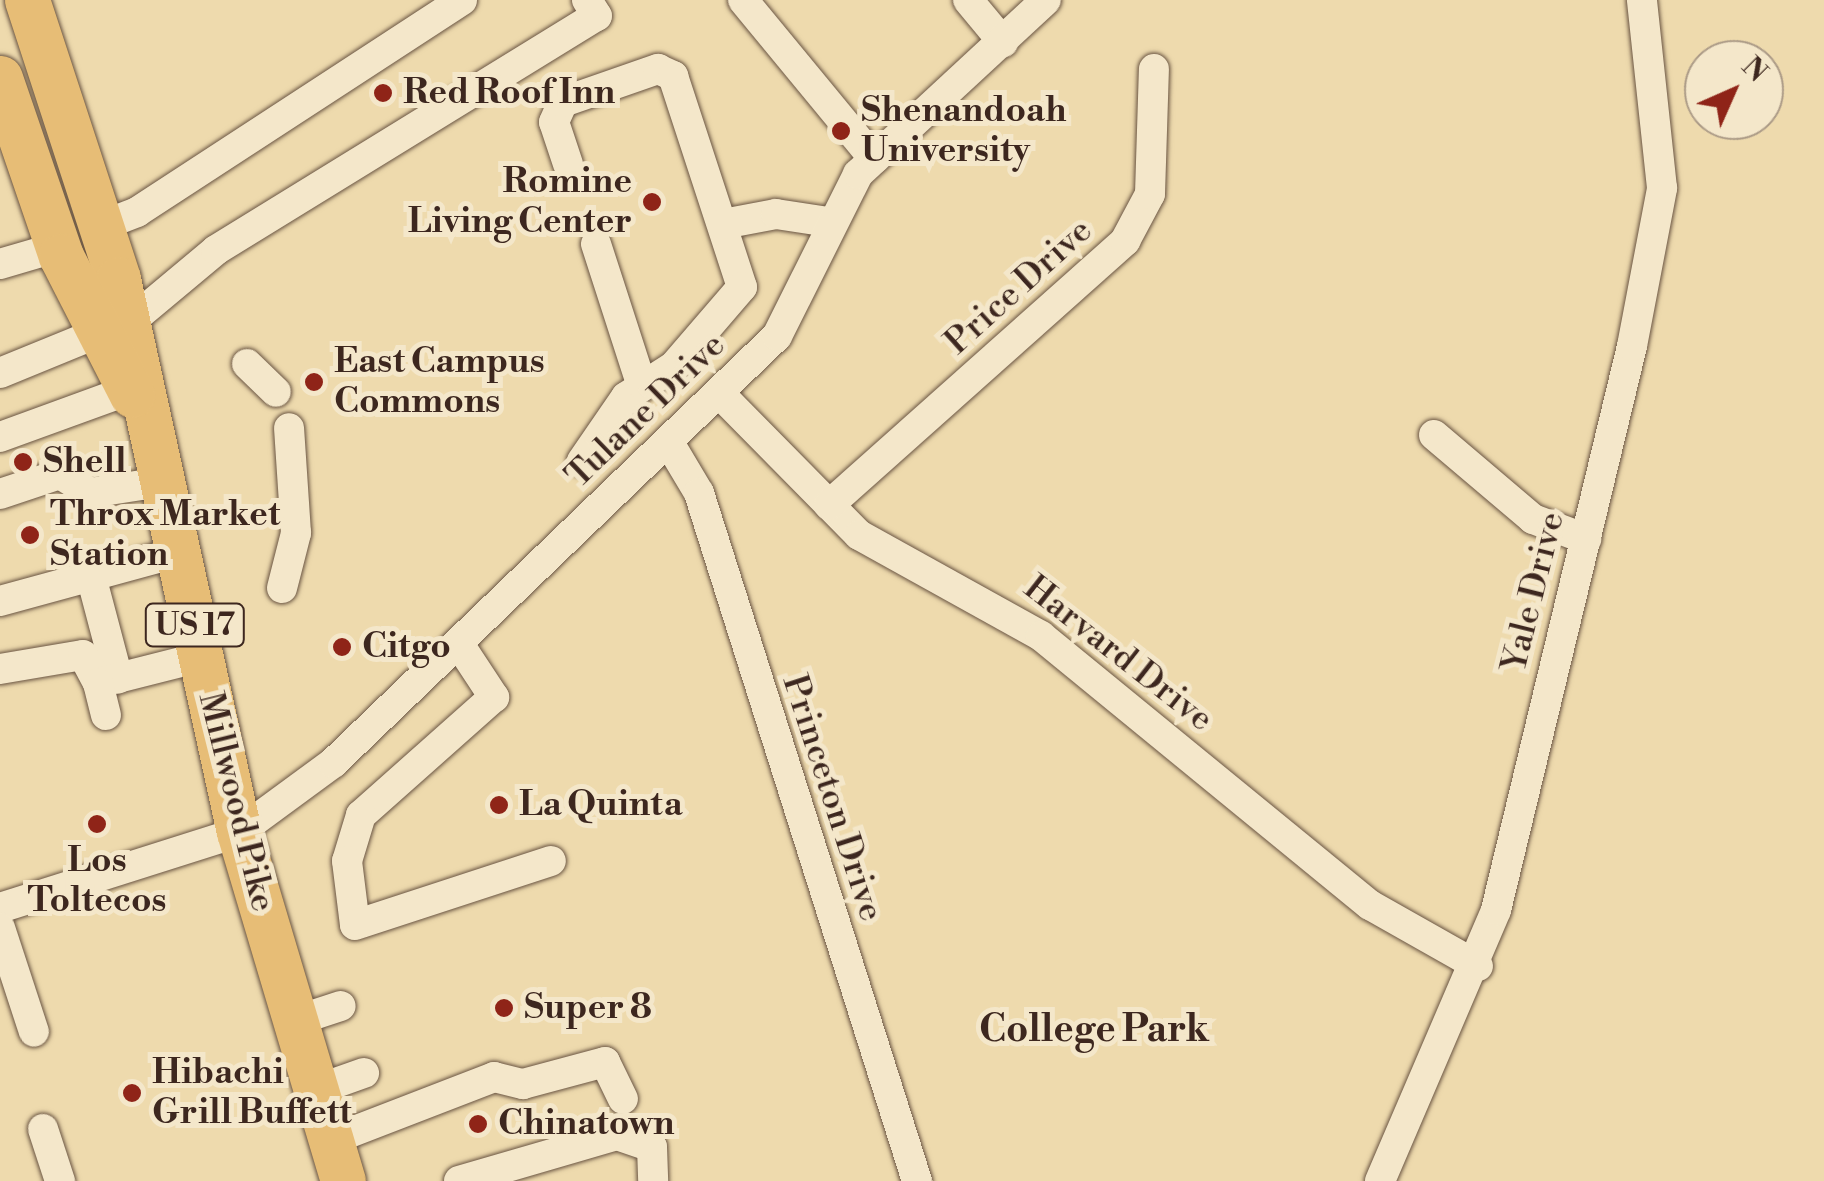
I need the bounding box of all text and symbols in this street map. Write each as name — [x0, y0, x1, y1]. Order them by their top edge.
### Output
north arrow — [1684, 40, 1784, 140]
text: N — [1734, 50, 1774, 90]
place label: Red Roof Inn — [403, 72, 615, 114]
marker: Red Roof Inn — [372, 82, 394, 104]
place label: Shenandoah University — [861, 90, 1067, 172]
marker: Shenandoah University — [830, 120, 852, 142]
place label: Romine Living Center — [408, 161, 632, 243]
marker: Romine Living Center — [641, 191, 663, 213]
street label: Price Drive — [937, 210, 1101, 364]
street label: Tulane Drive — [558, 325, 734, 497]
place label: East Campus Commons — [334, 341, 545, 423]
marker: East Campus Commons — [303, 371, 325, 393]
place label: Shell — [43, 441, 126, 483]
marker: Shell — [12, 451, 34, 473]
place label: Throx Market Station — [50, 494, 280, 576]
street label: Yale Drive — [1494, 508, 1574, 676]
marker: Throx Market Station — [19, 524, 41, 546]
street label: Harvard Drive — [1015, 567, 1221, 741]
road number: US 17 — [142, 598, 248, 652]
place label: Citgo — [362, 626, 451, 668]
marker: Citgo — [331, 636, 353, 658]
street label: Princeton Drive — [772, 670, 892, 926]
street label: Millwood Pike — [188, 688, 284, 916]
place label: La Quinta — [519, 784, 683, 826]
marker: La Quinta — [488, 794, 510, 816]
marker: Los Toltecos — [86, 813, 108, 835]
place label: Los Toltecos — [27, 840, 167, 922]
place label: Super 8 — [524, 987, 652, 1029]
marker: Super 8 — [493, 997, 515, 1019]
district label: College Park — [979, 1007, 1209, 1053]
place label: Hibachi Grill Buffett — [152, 1052, 352, 1134]
marker: Hibachi Grill Buffett — [121, 1082, 143, 1104]
place label: Chinatown — [498, 1103, 675, 1145]
marker: Chinatown — [467, 1113, 489, 1135]

